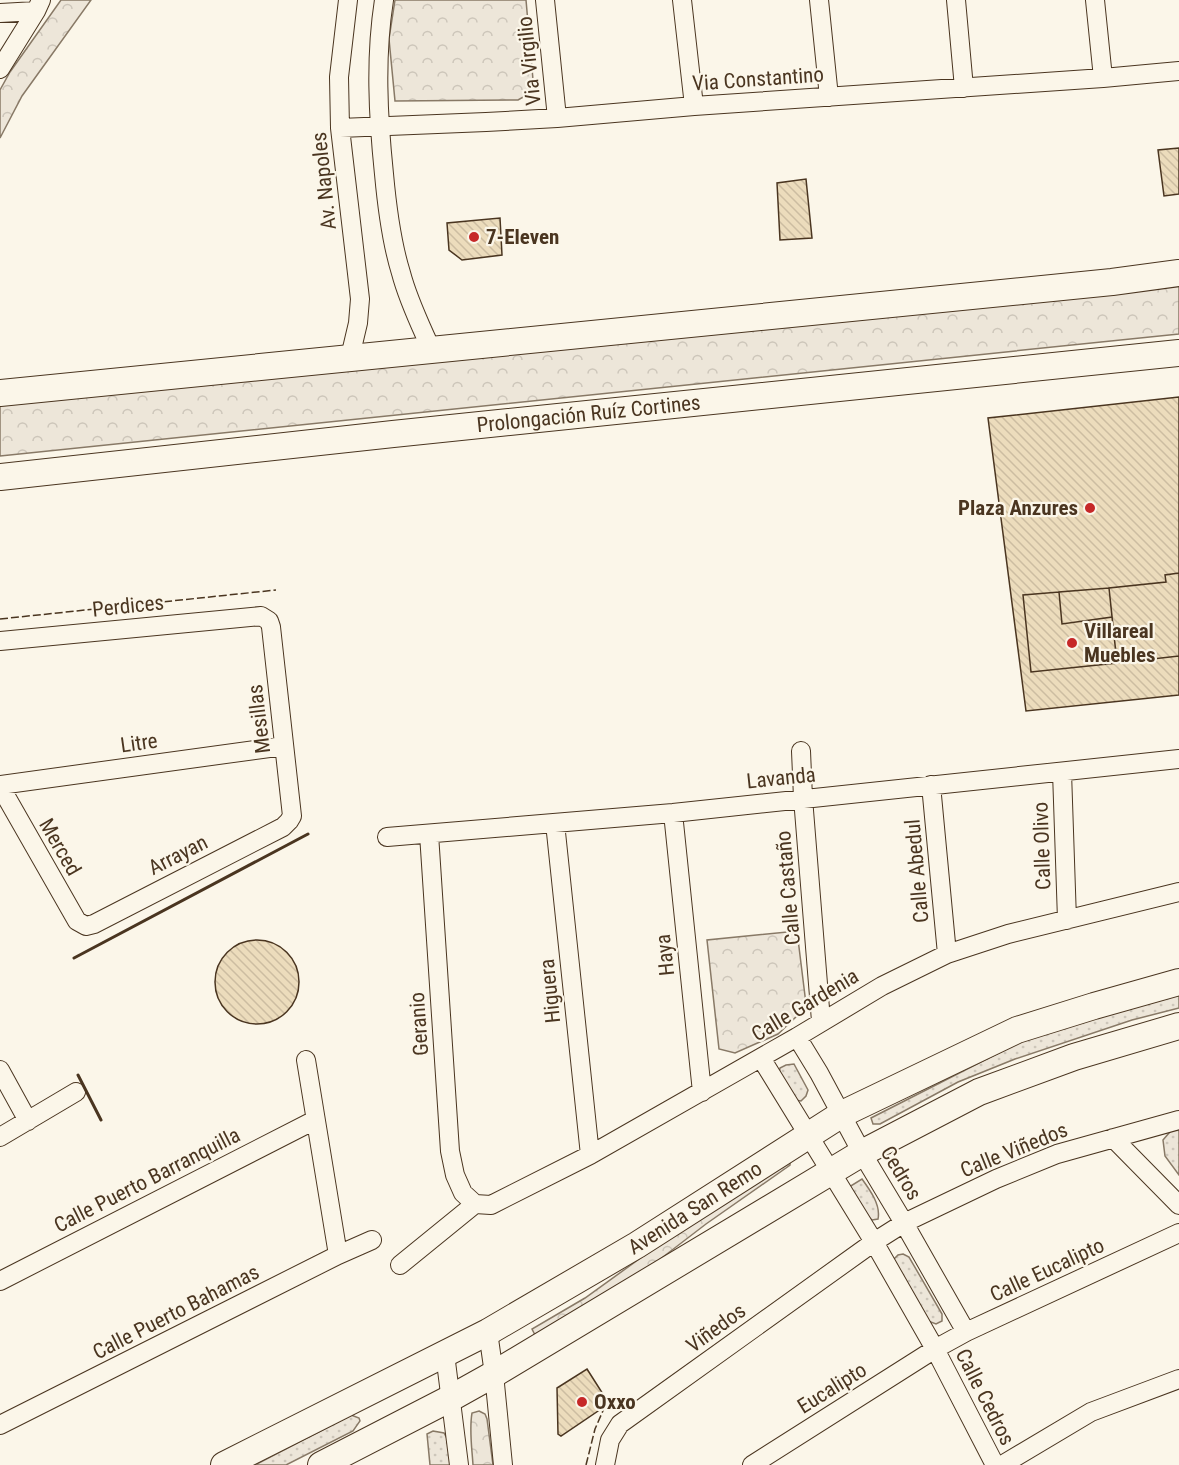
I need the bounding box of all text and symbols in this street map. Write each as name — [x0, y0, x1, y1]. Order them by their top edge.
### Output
street label: Via Virgilio — [512, 15, 546, 107]
street label: Via Constantino — [691, 62, 825, 96]
street label: Av. Napoles — [307, 131, 341, 231]
place label: 7-Eleven — [486, 225, 559, 249]
marker: 7-Eleven — [467, 230, 481, 244]
street label: Prolongación Ruíz Cortines — [476, 390, 702, 437]
place label: Plaza Anzures — [958, 496, 1078, 520]
marker: Plaza Anzures — [1083, 501, 1097, 515]
street label: Perdices — [91, 590, 165, 622]
place label: Villareal Muebles — [1084, 619, 1156, 667]
marker: Villareal Muebles — [1065, 636, 1079, 650]
street label: Mesillas — [243, 683, 275, 755]
street label: Litre — [119, 729, 159, 757]
street label: Lavanda — [745, 762, 817, 794]
street label: Calle Olivo — [1028, 802, 1056, 890]
street label: Merced — [34, 814, 86, 880]
street label: Calle Abedul — [901, 818, 933, 924]
street label: Arrayan — [144, 830, 212, 880]
street label: Calle Castaño — [771, 830, 805, 946]
street label: Haya — [651, 933, 679, 977]
street label: Higuera — [535, 958, 565, 1024]
street label: Calle Gardenia — [747, 964, 863, 1046]
street label: Geranio — [405, 991, 433, 1057]
street label: Calle Viñedos — [957, 1118, 1071, 1182]
street label: Calle Puerto Barranquilla — [50, 1123, 244, 1237]
street label: Cedros — [876, 1142, 926, 1204]
street label: Avenida San Remo — [624, 1156, 766, 1259]
street label: Calle Eucalipto — [986, 1233, 1108, 1307]
street label: Calle Puerto Bahamas — [89, 1260, 263, 1364]
street label: Viñedos — [682, 1299, 750, 1357]
street label: Calle Cedros — [951, 1345, 1019, 1449]
street label: Eucalipto — [793, 1357, 871, 1419]
place label: Oxxo — [594, 1390, 636, 1414]
marker: Oxxo — [575, 1395, 589, 1409]

